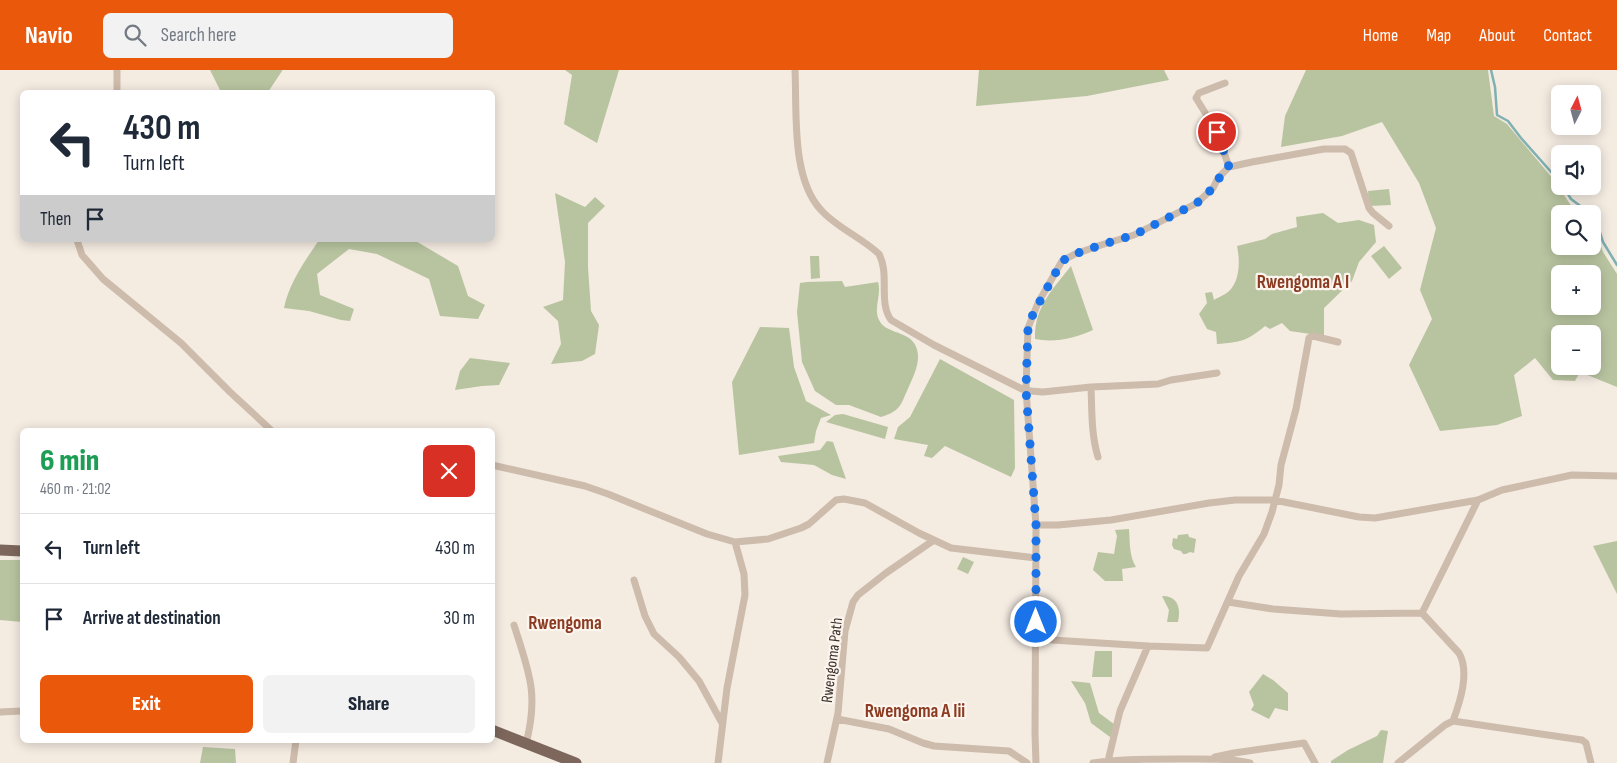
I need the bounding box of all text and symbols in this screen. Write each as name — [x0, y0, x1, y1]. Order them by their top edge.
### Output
search box — [103, 13, 453, 58]
text: Navio — [25, 21, 73, 50]
icon: search — [121, 21, 149, 49]
text: Search here — [161, 24, 236, 47]
text: Home — [1363, 25, 1398, 46]
text: Map — [1426, 25, 1451, 46]
text: About — [1479, 25, 1515, 46]
text: Contact — [1543, 25, 1592, 46]
north arrow — [1551, 85, 1601, 135]
map controls — [1551, 85, 1601, 375]
text: 430 m — [123, 107, 200, 150]
icon: left — [40, 110, 105, 175]
pin — [1196, 111, 1238, 153]
icon: arrive — [1203, 118, 1231, 146]
button: sound — [1551, 145, 1601, 195]
text: Turn left — [123, 150, 185, 177]
icon: arrive — [81, 205, 109, 233]
button: search — [1551, 205, 1601, 255]
text: Then — [40, 208, 71, 231]
button: + — [1551, 265, 1601, 315]
district label: Rwengoma A I — [1257, 271, 1349, 294]
button: − — [1551, 325, 1601, 375]
text: 6 min — [40, 443, 99, 479]
button: close — [423, 445, 475, 497]
text: 460 m · 21:02 — [40, 480, 111, 499]
icon: left — [40, 535, 68, 563]
text: Turn left — [83, 537, 140, 560]
text: 430 m — [435, 537, 475, 560]
position arrow — [1009, 595, 1061, 647]
icon: arrive — [40, 605, 68, 633]
text: Arrive at destination — [83, 607, 221, 630]
text: 30 m — [443, 607, 475, 630]
district label: Rwengoma — [528, 612, 602, 635]
street label: Rwengoma Path — [818, 617, 847, 704]
button: Exit — [40, 675, 253, 733]
button: Share — [263, 675, 475, 733]
district label: Rwengoma A Iii — [865, 700, 965, 723]

